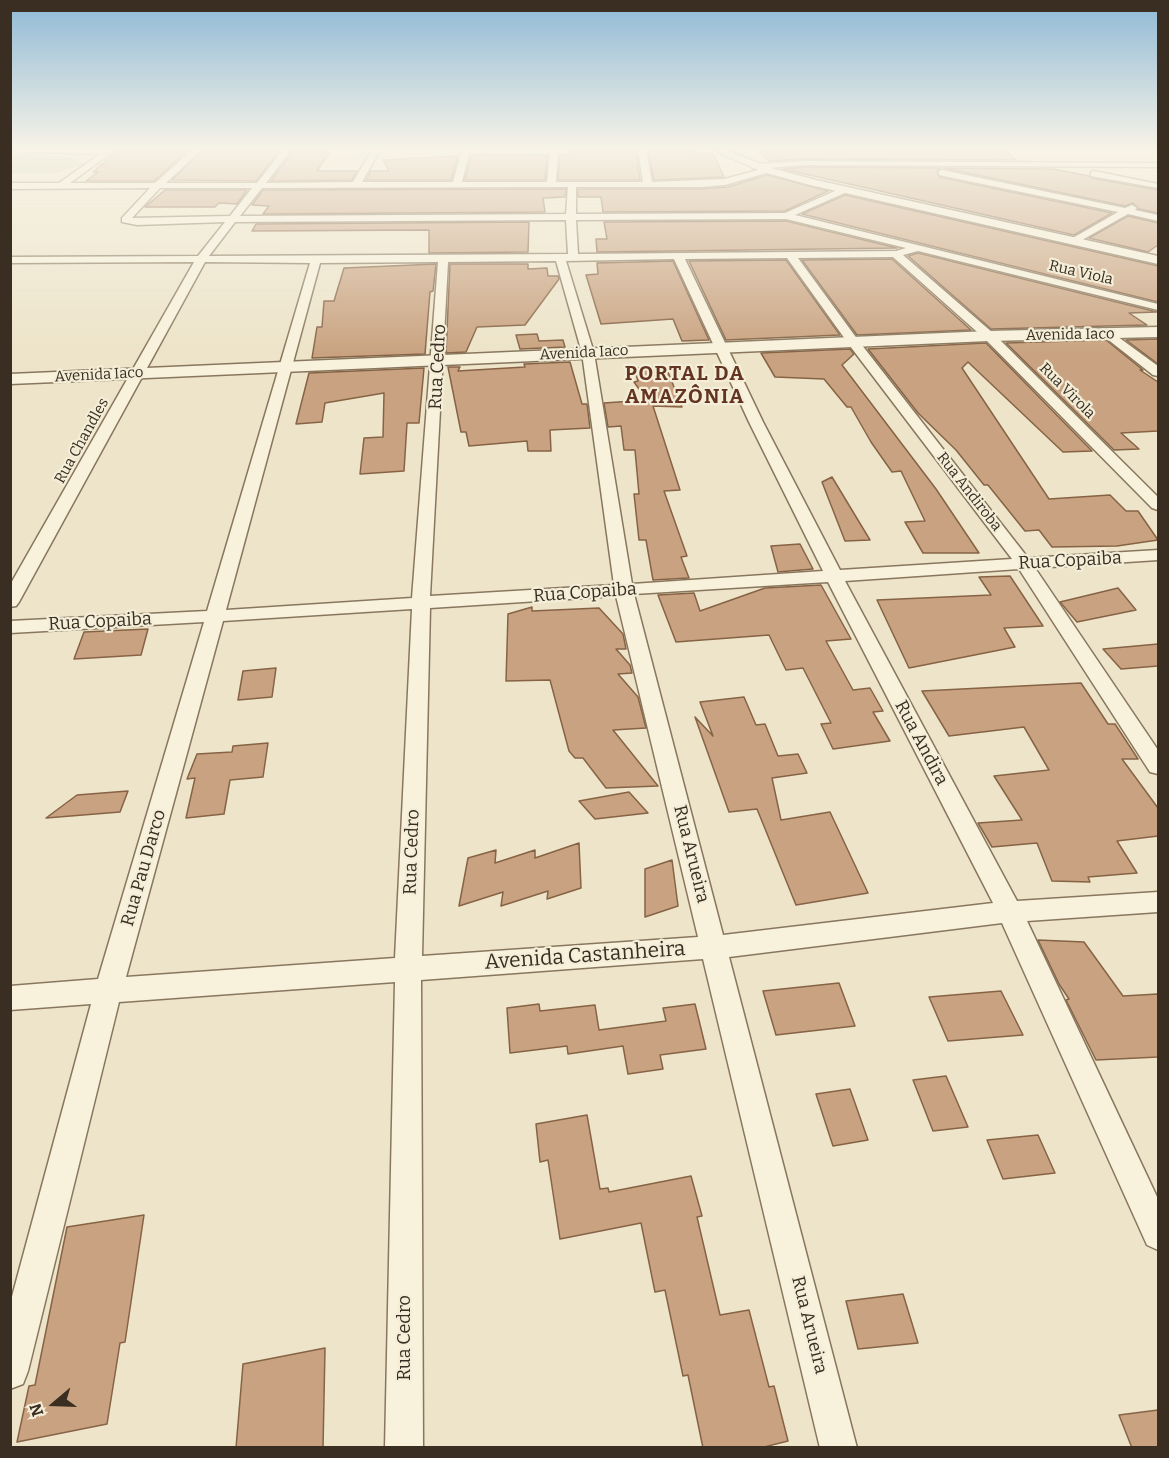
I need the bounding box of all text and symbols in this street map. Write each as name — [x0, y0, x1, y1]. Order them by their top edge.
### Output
street label: Rua Viola — [1047, 257, 1115, 289]
street label: Rua Cedro — [425, 324, 451, 410]
street label: Avenida Iaco — [1025, 325, 1115, 345]
street label: Avenida Iaco — [539, 342, 629, 364]
street label: Rua Virola — [1035, 359, 1099, 423]
district label: PORTAL DA AMAZÔNIA — [625, 362, 745, 409]
street label: Avenida Iaco — [54, 364, 144, 386]
street label: Rua Chandles — [51, 395, 113, 487]
street label: Rua Andiroba — [933, 449, 1005, 535]
street label: Rua Copaiba — [1018, 547, 1122, 575]
street label: Rua Copaiba — [532, 579, 638, 607]
street label: Rua Copaiba — [48, 608, 152, 636]
street label: Rua Andira — [890, 697, 952, 789]
street label: Rua Arueira — [668, 803, 714, 905]
street label: Rua Pau Darco — [117, 807, 171, 929]
street label: Rua Cedro — [400, 809, 424, 895]
street label: Avenida Castanheira — [484, 936, 686, 976]
street label: Rua Arueira — [786, 1274, 832, 1376]
street label: Rua Cedro — [394, 1295, 416, 1381]
north arrow — [24, 1374, 84, 1434]
text: N — [26, 1401, 48, 1419]

